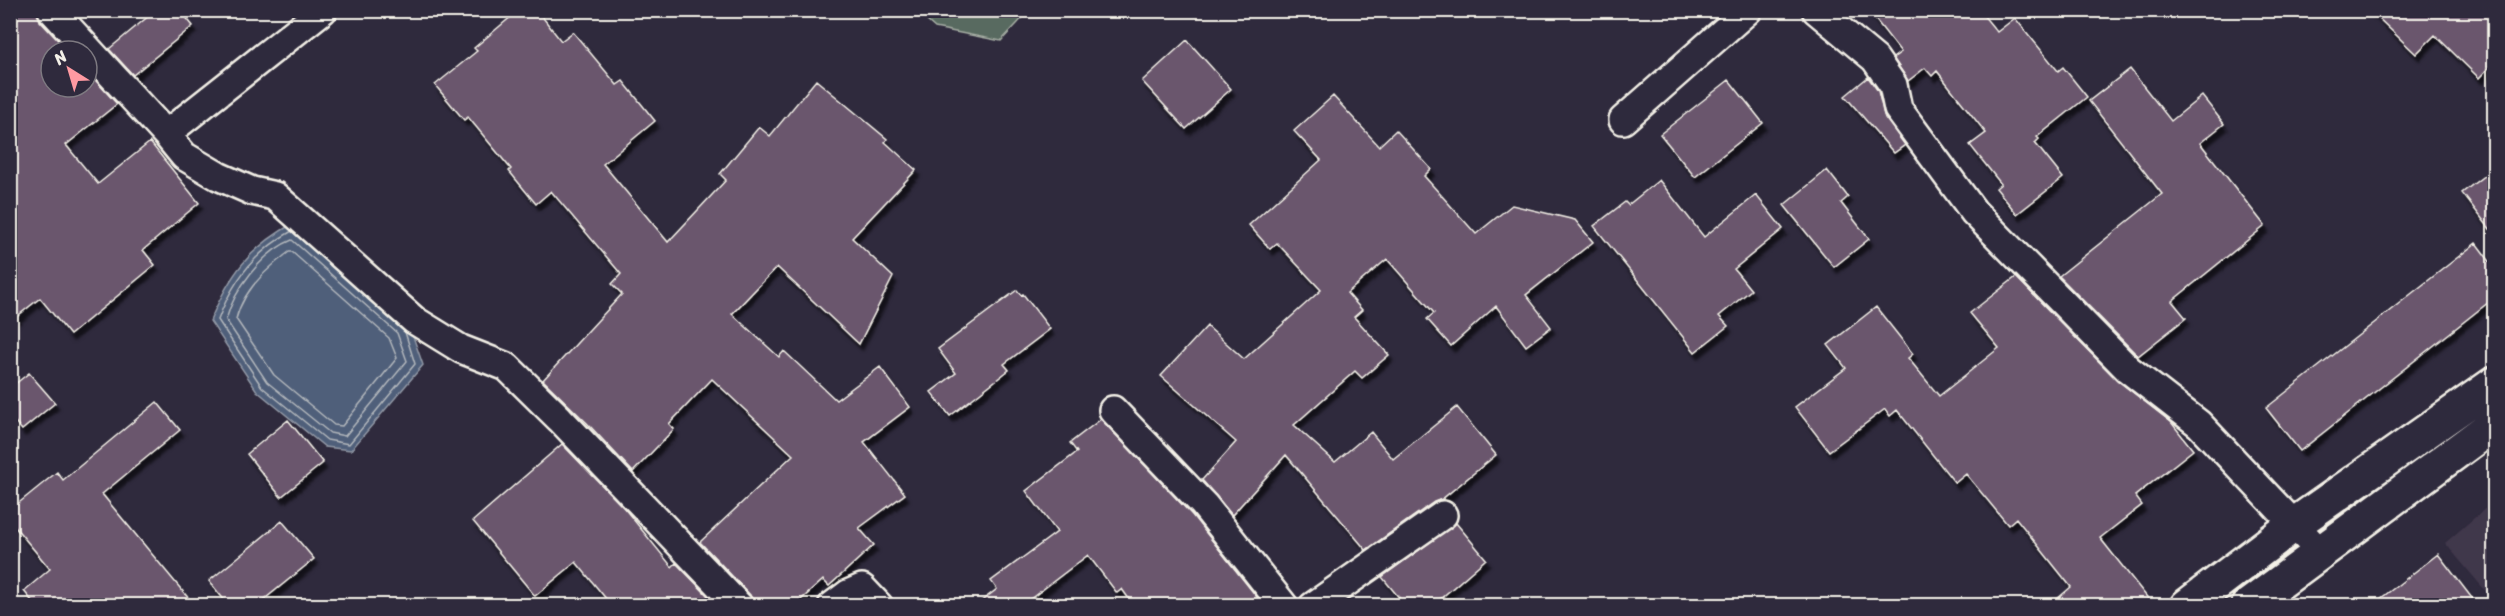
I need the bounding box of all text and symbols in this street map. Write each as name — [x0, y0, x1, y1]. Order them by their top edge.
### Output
north arrow — [39, 39, 99, 99]
text: N — [46, 42, 74, 73]

